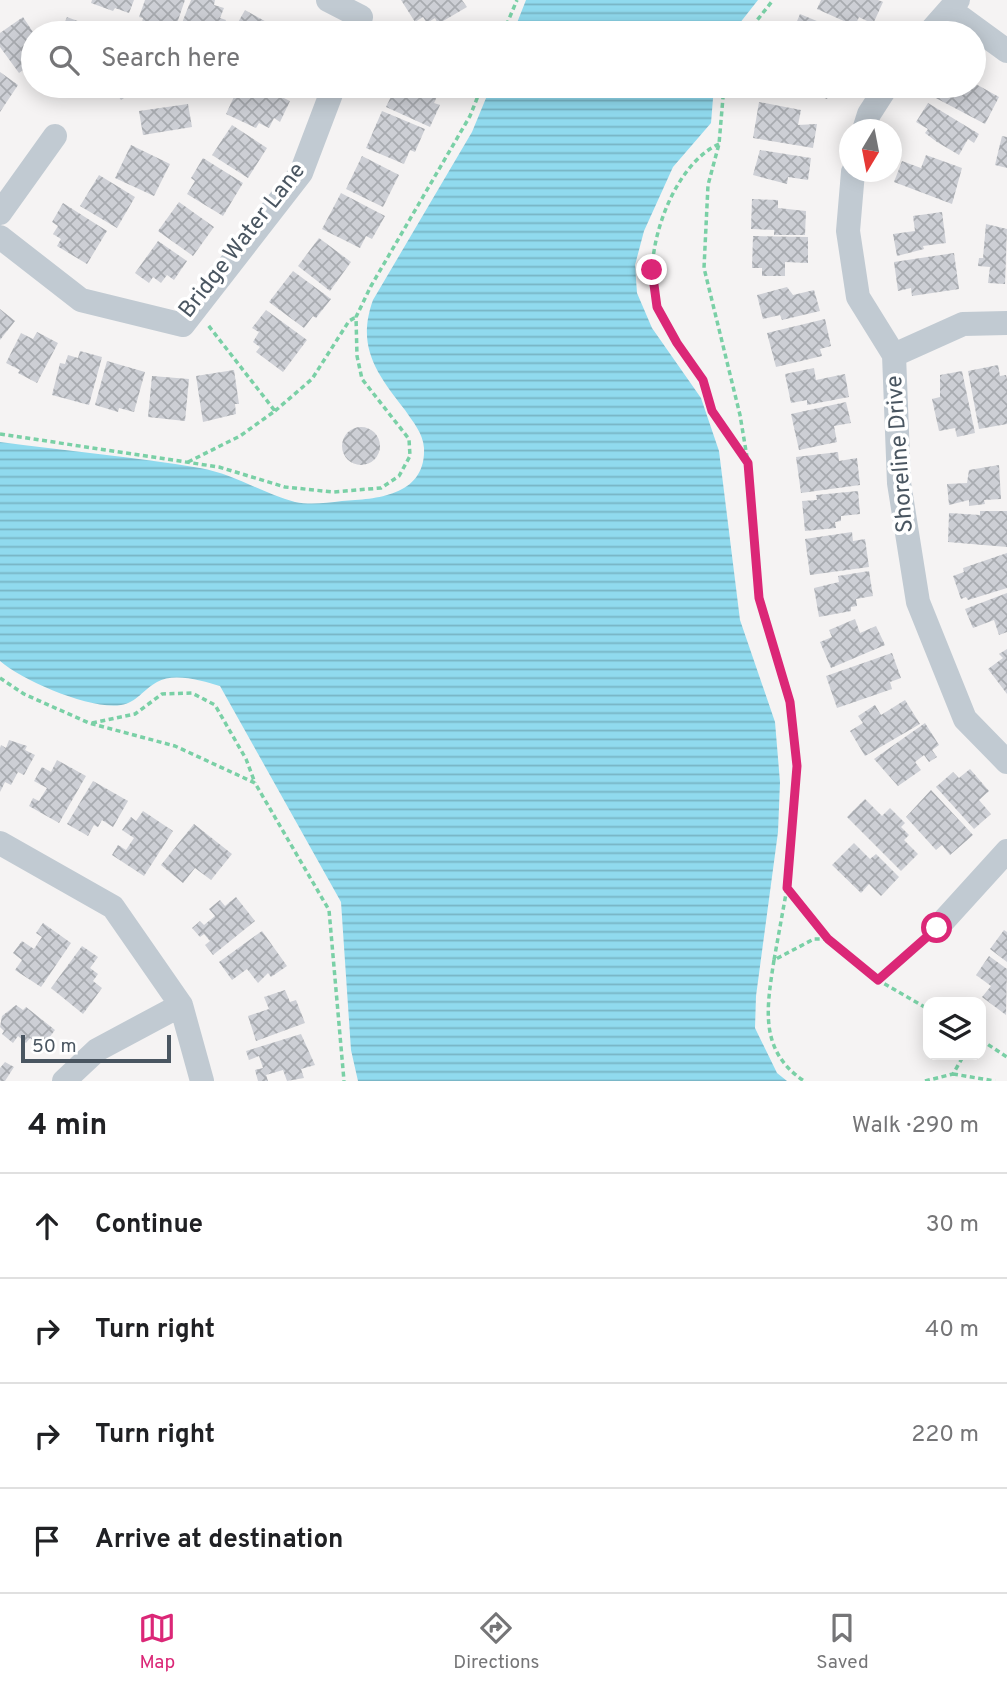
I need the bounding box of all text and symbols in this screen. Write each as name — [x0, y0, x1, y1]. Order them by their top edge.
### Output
search box — [21, 21, 986, 98]
icon: search — [45, 41, 83, 79]
text: Search here — [101, 43, 240, 76]
north arrow — [839, 119, 902, 182]
street label: Bridge Water Lane — [173, 157, 313, 325]
route end — [636, 254, 667, 285]
street label: Shoreline Drive — [881, 374, 921, 534]
route start — [921, 912, 952, 943]
map controls — [923, 997, 986, 1060]
button: layers — [923, 997, 986, 1060]
scale bar — [21, 1032, 172, 1064]
text: 50 m — [32, 1035, 77, 1059]
text: 4 min — [28, 1108, 107, 1145]
text: Walk · 290 m — [852, 1112, 979, 1141]
icon: ahead — [28, 1207, 66, 1245]
text: Continue — [95, 1209, 203, 1242]
text: 30 m — [926, 1211, 979, 1240]
icon: right — [28, 1312, 66, 1350]
text: Turn right — [95, 1314, 215, 1347]
text: 40 m — [925, 1316, 979, 1345]
icon: right — [28, 1417, 66, 1455]
text: Turn right — [95, 1419, 215, 1452]
text: 220 m — [911, 1421, 979, 1450]
icon: arrive — [28, 1522, 66, 1560]
text: Arrive at destination — [95, 1524, 343, 1557]
tab: Map — [138, 1609, 176, 1675]
tab: Directions — [453, 1609, 540, 1675]
tab: Saved — [816, 1609, 869, 1675]

